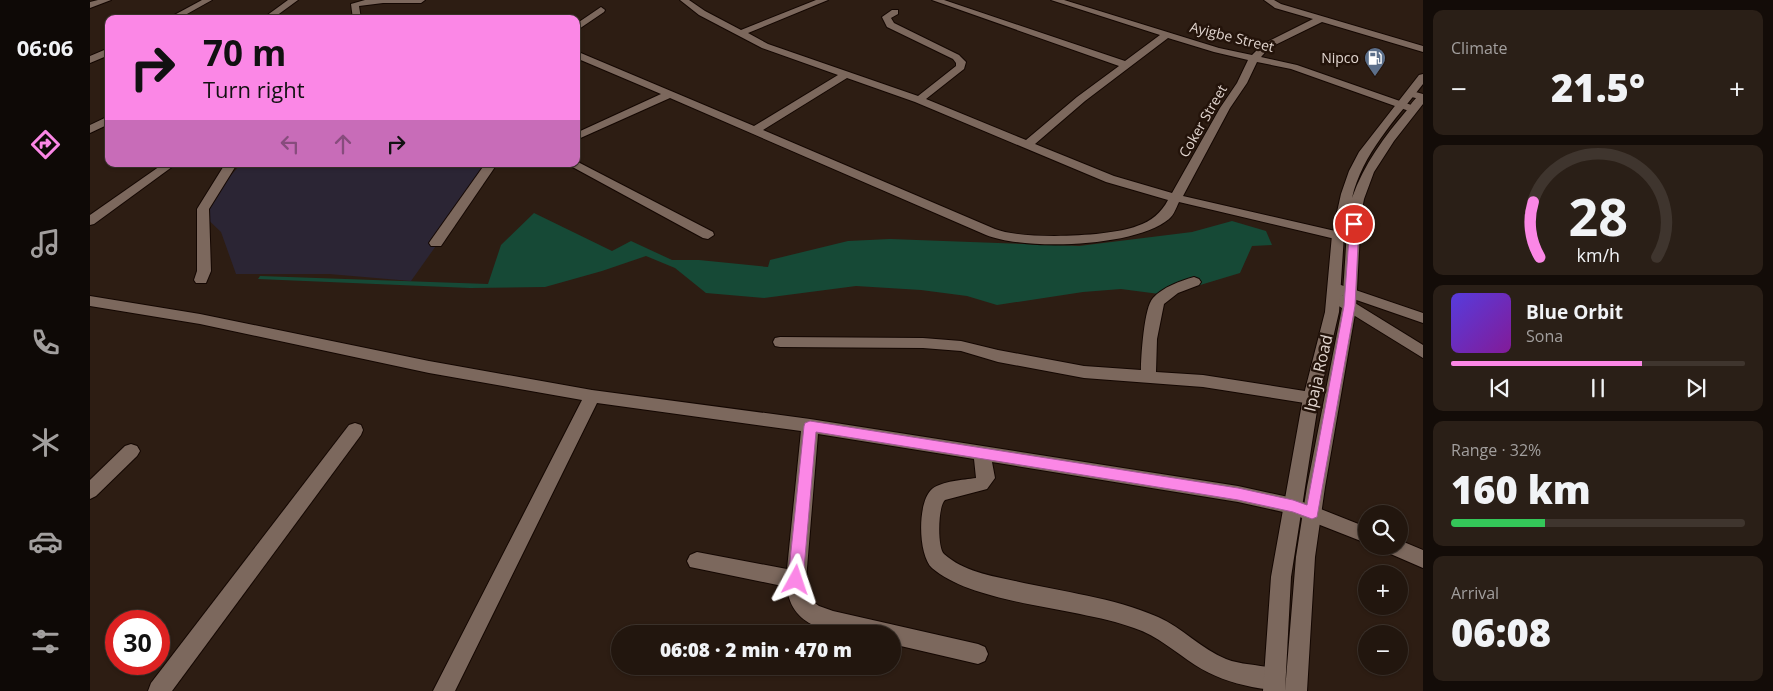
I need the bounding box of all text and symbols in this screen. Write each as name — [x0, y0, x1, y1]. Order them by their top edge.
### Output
street label: Ayigbe Street — [1188, 17, 1276, 56]
text: 70 m — [203, 29, 286, 76]
text: 06:06 — [17, 32, 73, 62]
icon: right — [120, 35, 185, 100]
text: Climate — [1451, 37, 1508, 59]
fuel station icon: Nipco — [1363, 46, 1387, 77]
place label: Nipco — [1321, 48, 1359, 67]
text: 21.5° — [1551, 61, 1645, 113]
text: − — [1451, 69, 1467, 107]
text: + — [1729, 69, 1745, 107]
text: Turn right — [203, 74, 305, 104]
street label: Coker Street — [1174, 81, 1231, 161]
icon: directions — [28, 127, 63, 162]
icon: left — [276, 130, 304, 158]
icon: ahead — [329, 130, 357, 158]
icon: right — [382, 130, 410, 158]
text: 28 — [1568, 180, 1628, 251]
pin — [1333, 203, 1375, 245]
icon: arrive — [1340, 210, 1368, 238]
icon: music — [28, 226, 63, 261]
text: km/h — [1576, 243, 1620, 267]
text: Blue Orbit — [1526, 299, 1623, 325]
icon: phone — [28, 325, 63, 360]
text: Sona — [1526, 325, 1563, 347]
street label: Ipaja Road — [1298, 332, 1338, 414]
icon: previous — [1486, 374, 1514, 402]
icon: pause — [1584, 374, 1612, 402]
icon: next — [1682, 374, 1710, 402]
icon: climate — [28, 425, 63, 460]
text: Range · 32% — [1451, 439, 1541, 461]
text: 160 km — [1451, 463, 1591, 515]
map controls — [1358, 505, 1408, 675]
button: search — [1358, 505, 1408, 555]
icon: car — [28, 524, 63, 559]
position arrow — [769, 553, 821, 605]
button: + — [1358, 565, 1408, 615]
text: Arrival — [1451, 582, 1499, 604]
text: 06:08 — [1451, 606, 1551, 658]
speed limit sign: 30 — [105, 610, 170, 675]
icon: filters — [28, 624, 63, 659]
button: − — [1358, 625, 1408, 675]
text: 06:08 · 2 min · 470 m — [660, 637, 852, 663]

